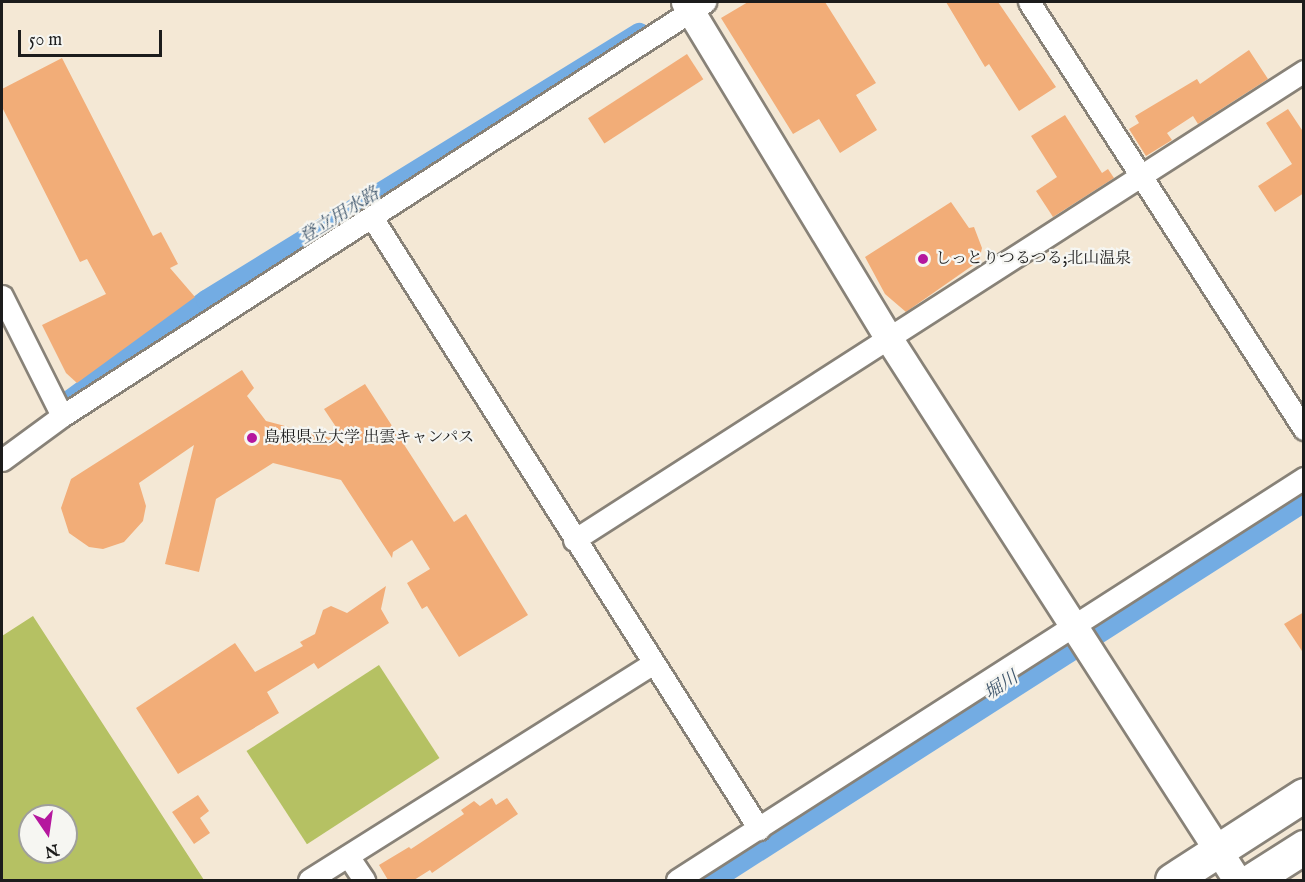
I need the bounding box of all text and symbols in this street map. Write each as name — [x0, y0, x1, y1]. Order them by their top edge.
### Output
scale bar — [21, 18, 165, 56]
text: 50 m — [29, 29, 62, 52]
water label: 登立用水路 — [296, 184, 384, 250]
place label: しっとりつるつる;北山温泉 — [935, 249, 1131, 269]
marker: しっとりつるつる;北山温泉 — [916, 252, 930, 266]
place label: 島根県立大学 出雲キャンパス — [264, 428, 475, 448]
marker: 島根県立大学 出雲キャンパス — [245, 431, 259, 445]
water label: 堀川 — [981, 668, 1023, 706]
north arrow — [18, 804, 78, 864]
text: N — [43, 838, 61, 861]

